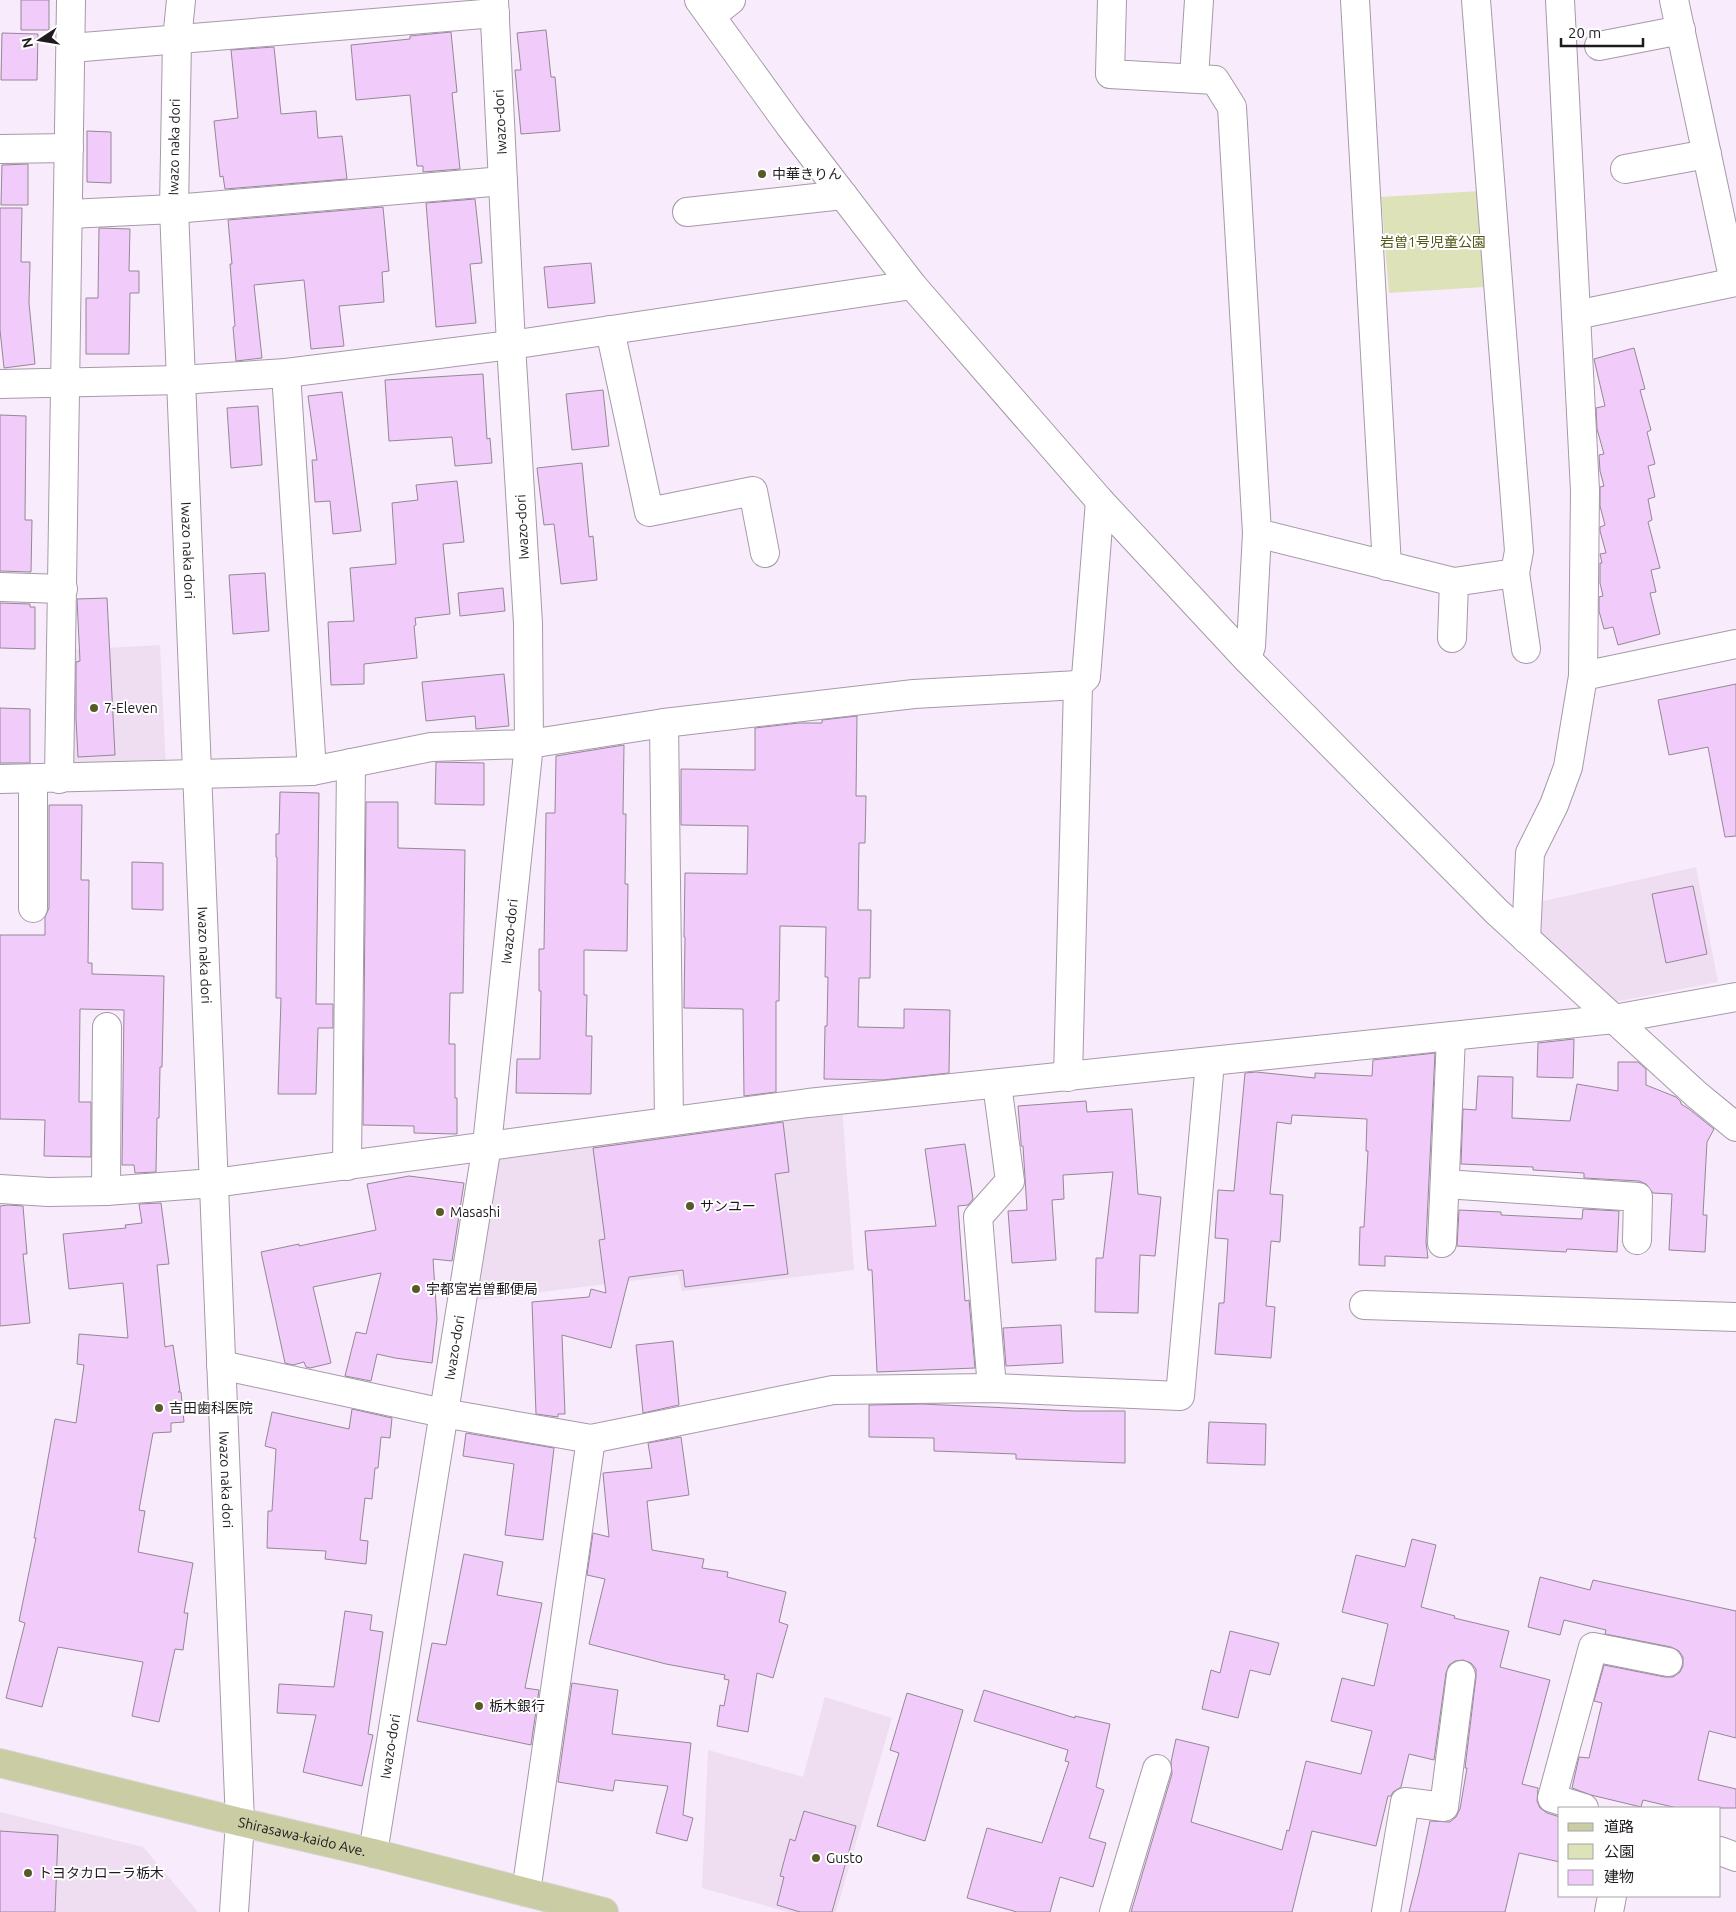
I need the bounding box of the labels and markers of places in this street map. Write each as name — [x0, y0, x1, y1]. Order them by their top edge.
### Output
place label: 中華きりん — [772, 166, 842, 182]
marker: 中華きりん — [756, 168, 768, 180]
place label: 7-Eleven — [104, 700, 158, 716]
marker: 7-Eleven — [88, 702, 100, 714]
place label: サンユー — [700, 1198, 756, 1214]
marker: サンユー — [684, 1200, 696, 1212]
place label: Masashi — [450, 1204, 500, 1220]
marker: Masashi — [434, 1206, 446, 1218]
place label: 宇都宮岩曽郵便局 — [426, 1281, 538, 1297]
marker: 宇都宮岩曽郵便局 — [410, 1283, 422, 1295]
place label: 吉田歯科医院 — [169, 1400, 253, 1416]
marker: 吉田歯科医院 — [153, 1402, 165, 1414]
place label: 栃木銀行 — [489, 1698, 545, 1714]
marker: 栃木銀行 — [473, 1700, 485, 1712]
place label: Gusto — [826, 1850, 863, 1866]
marker: Gusto — [810, 1852, 822, 1864]
place label: トヨタカローラ栃木 — [38, 1865, 164, 1881]
marker: トヨタカローラ栃木 — [22, 1867, 34, 1879]

